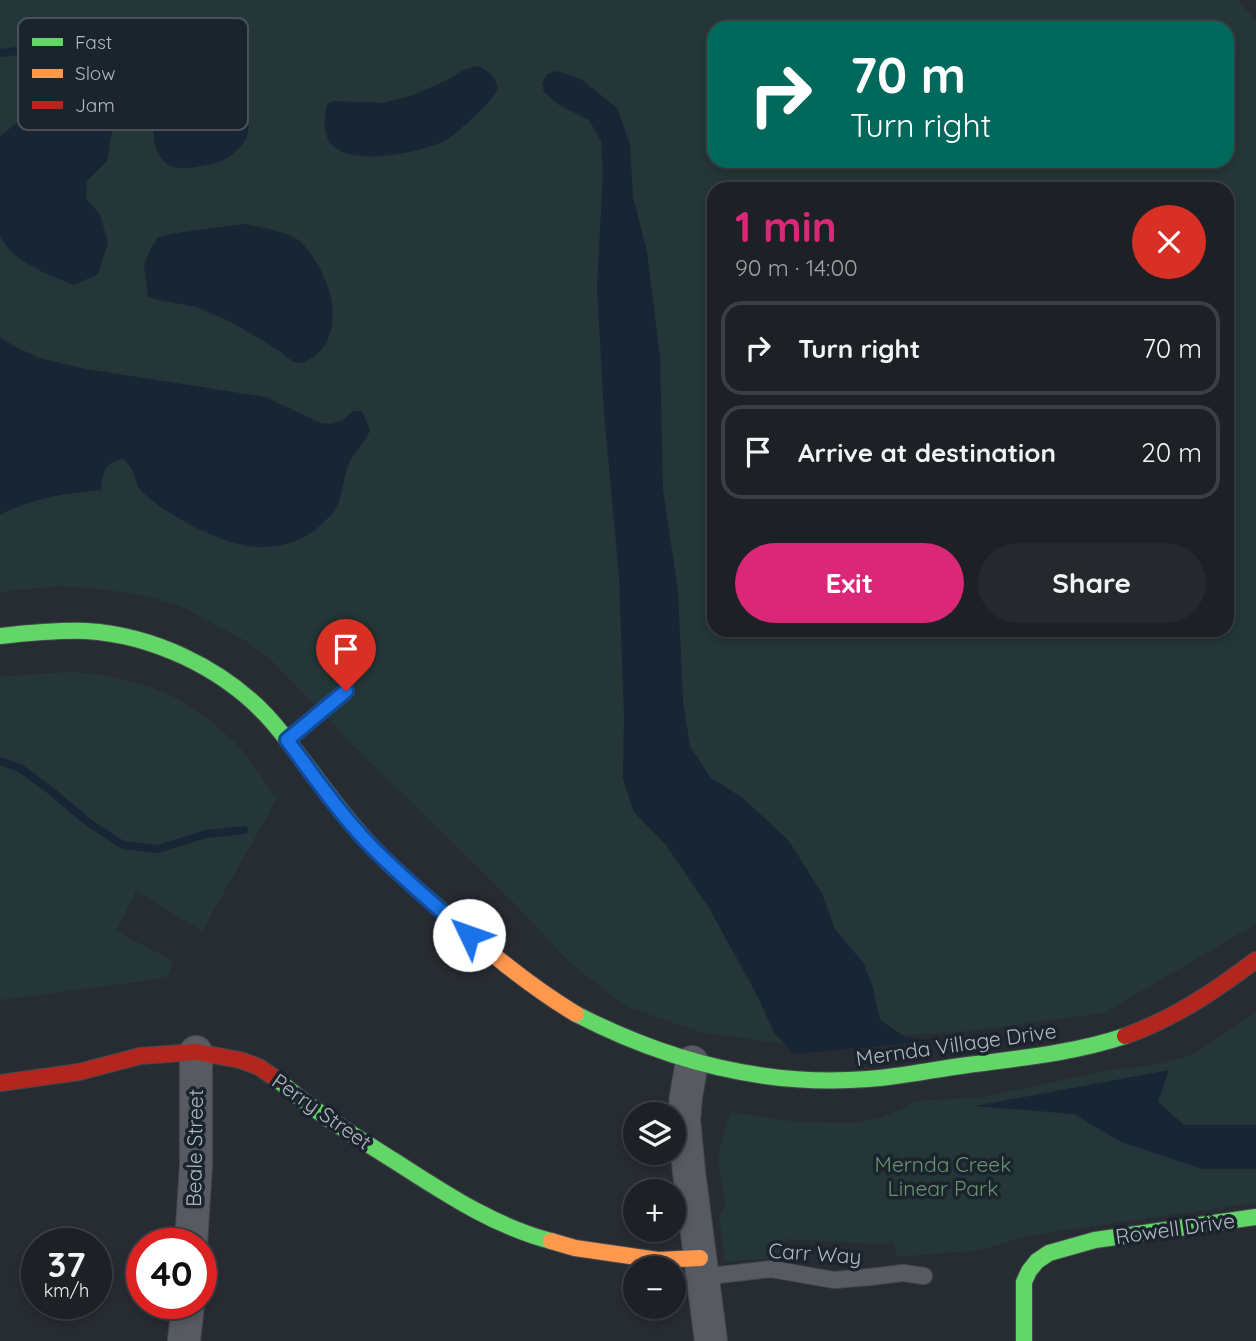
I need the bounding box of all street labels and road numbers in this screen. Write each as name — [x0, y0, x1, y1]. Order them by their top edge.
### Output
street label: Mernda Village Drive — [854, 1017, 1058, 1071]
street label: Perry Street — [267, 1067, 377, 1155]
street label: Beale Street — [180, 1089, 208, 1207]
street label: Rowell Drive — [1114, 1207, 1236, 1249]
street label: Carr Way — [768, 1237, 862, 1269]

